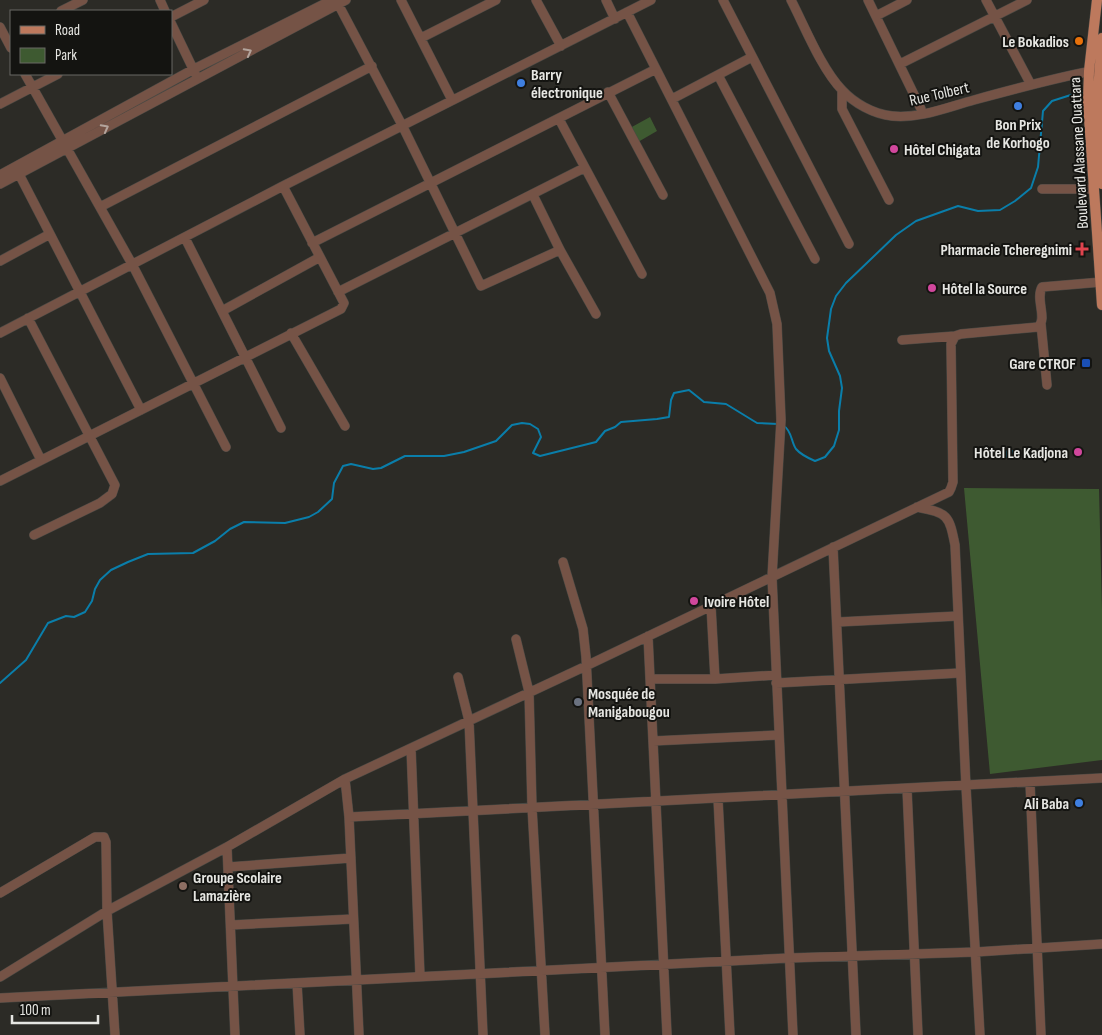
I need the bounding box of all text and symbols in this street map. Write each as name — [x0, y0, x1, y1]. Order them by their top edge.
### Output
legend — [10, 10, 172, 75]
text: Road — [55, 21, 80, 40]
place label: Le Bokadios — [1002, 33, 1069, 52]
marker: Le Bokadios — [1073, 35, 1085, 47]
text: Park — [55, 46, 77, 65]
one-way arrow — [243, 48, 252, 58]
place label: Barry électronique — [531, 66, 603, 103]
marker: Barry électronique — [515, 77, 527, 89]
street label: Boulevard Alassane Ouattara — [1066, 77, 1093, 229]
street label: Rue Tolbert — [908, 78, 971, 111]
marker: Bon Prix de Korhogo — [1012, 100, 1024, 112]
place label: Bon Prix de Korhogo — [986, 116, 1050, 153]
one-way arrow — [100, 124, 109, 134]
place label: Hôtel Chigata — [904, 141, 981, 160]
marker: Hôtel Chigata — [888, 143, 900, 155]
place label: Pharmacie Tcheregnimi — [940, 241, 1072, 260]
marker: Pharmacie Tcheregnimi — [1076, 243, 1088, 255]
place label: Hôtel la Source — [942, 280, 1027, 299]
marker: Hôtel la Source — [926, 282, 938, 294]
place label: Gare CTROF — [1009, 355, 1076, 374]
marker: Gare CTROF — [1080, 357, 1092, 369]
place label: Hôtel Le Kadjona — [974, 444, 1068, 463]
marker: Hôtel Le Kadjona — [1072, 446, 1084, 458]
place label: Ivoire Hôtel — [704, 593, 769, 612]
marker: Ivoire Hôtel — [688, 595, 700, 607]
place label: Mosquée de Manigabougou — [588, 685, 670, 722]
marker: Mosquée de Manigabougou — [572, 696, 584, 708]
place label: Ali Baba — [1023, 795, 1069, 814]
marker: Ali Baba — [1073, 797, 1085, 809]
place label: Groupe Scolaire Lamazière — [193, 869, 282, 906]
marker: Groupe Scolaire Lamazière — [177, 880, 189, 892]
scale bar — [12, 992, 99, 1024]
text: 100 m — [20, 1001, 51, 1020]

